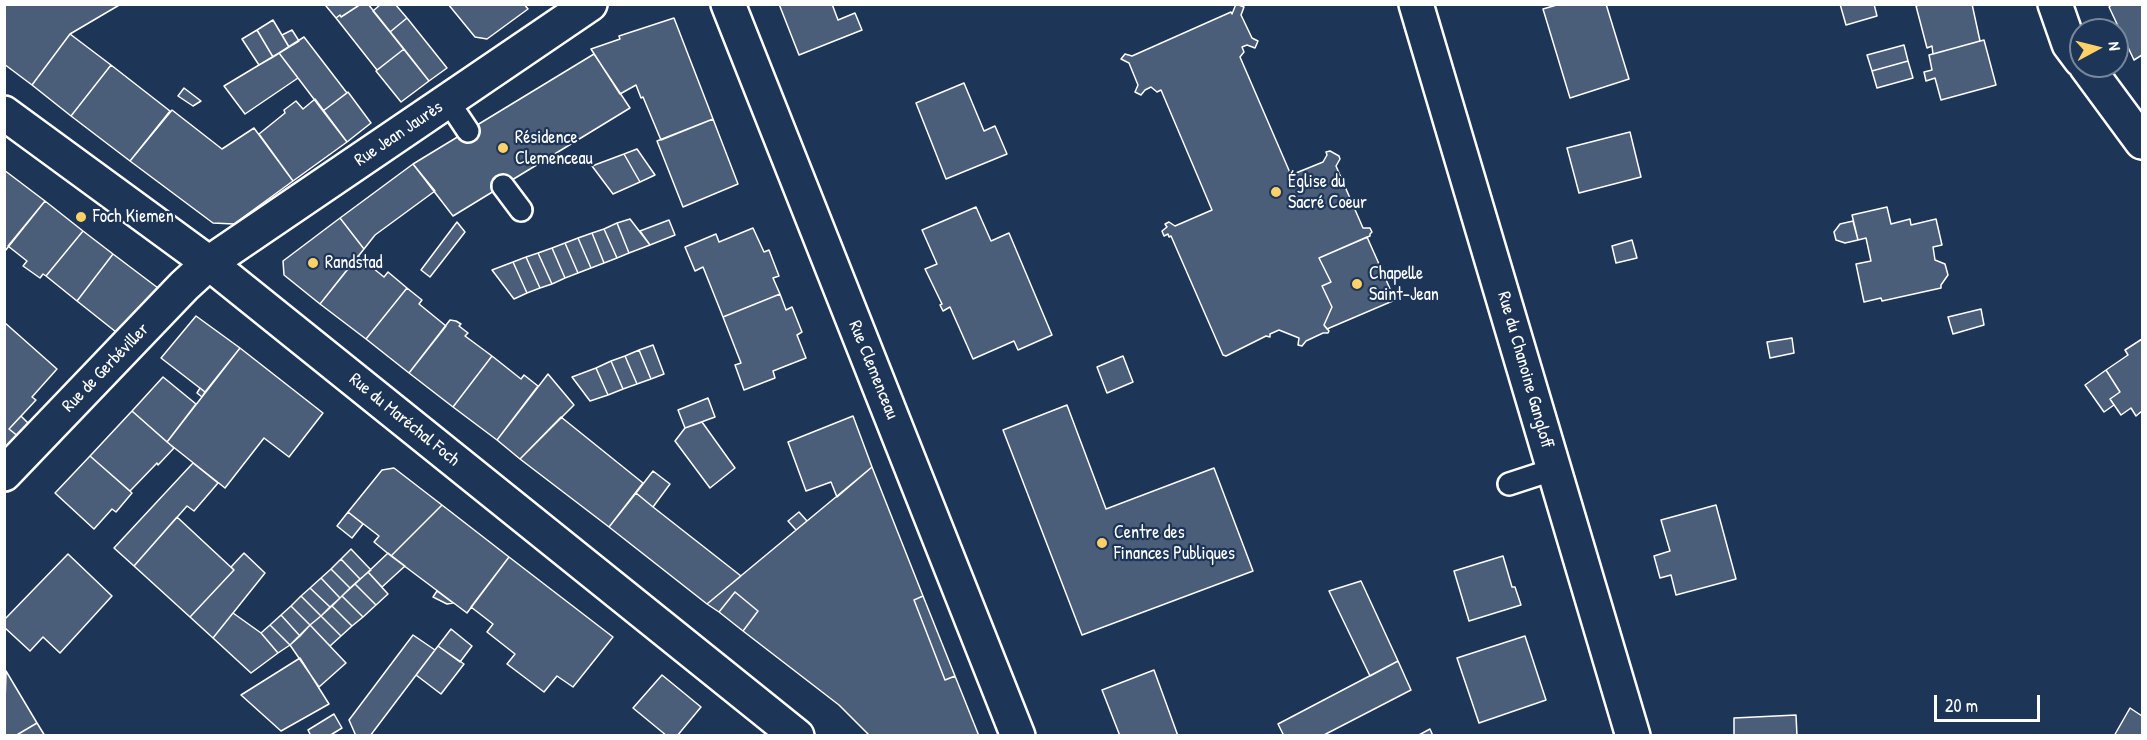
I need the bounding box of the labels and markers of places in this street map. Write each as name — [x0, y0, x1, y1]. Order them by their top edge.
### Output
place label: Résidence Clemenceau — [515, 127, 593, 170]
marker: Résidence Clemenceau — [496, 141, 510, 155]
place label: Église du Sacré Coeur — [1288, 171, 1367, 213]
marker: Église du Sacré Coeur — [1269, 185, 1283, 199]
place label: Foch Kiemen — [93, 206, 174, 228]
marker: Foch Kiemen — [74, 210, 88, 224]
place label: Randstad — [325, 252, 383, 274]
marker: Randstad — [306, 256, 320, 270]
place label: Chapelle Saint-Jean — [1369, 263, 1439, 306]
marker: Chapelle Saint-Jean — [1350, 277, 1364, 291]
place label: Centre des Finances Publiques — [1114, 522, 1235, 564]
marker: Centre des Finances Publiques — [1095, 536, 1109, 550]

